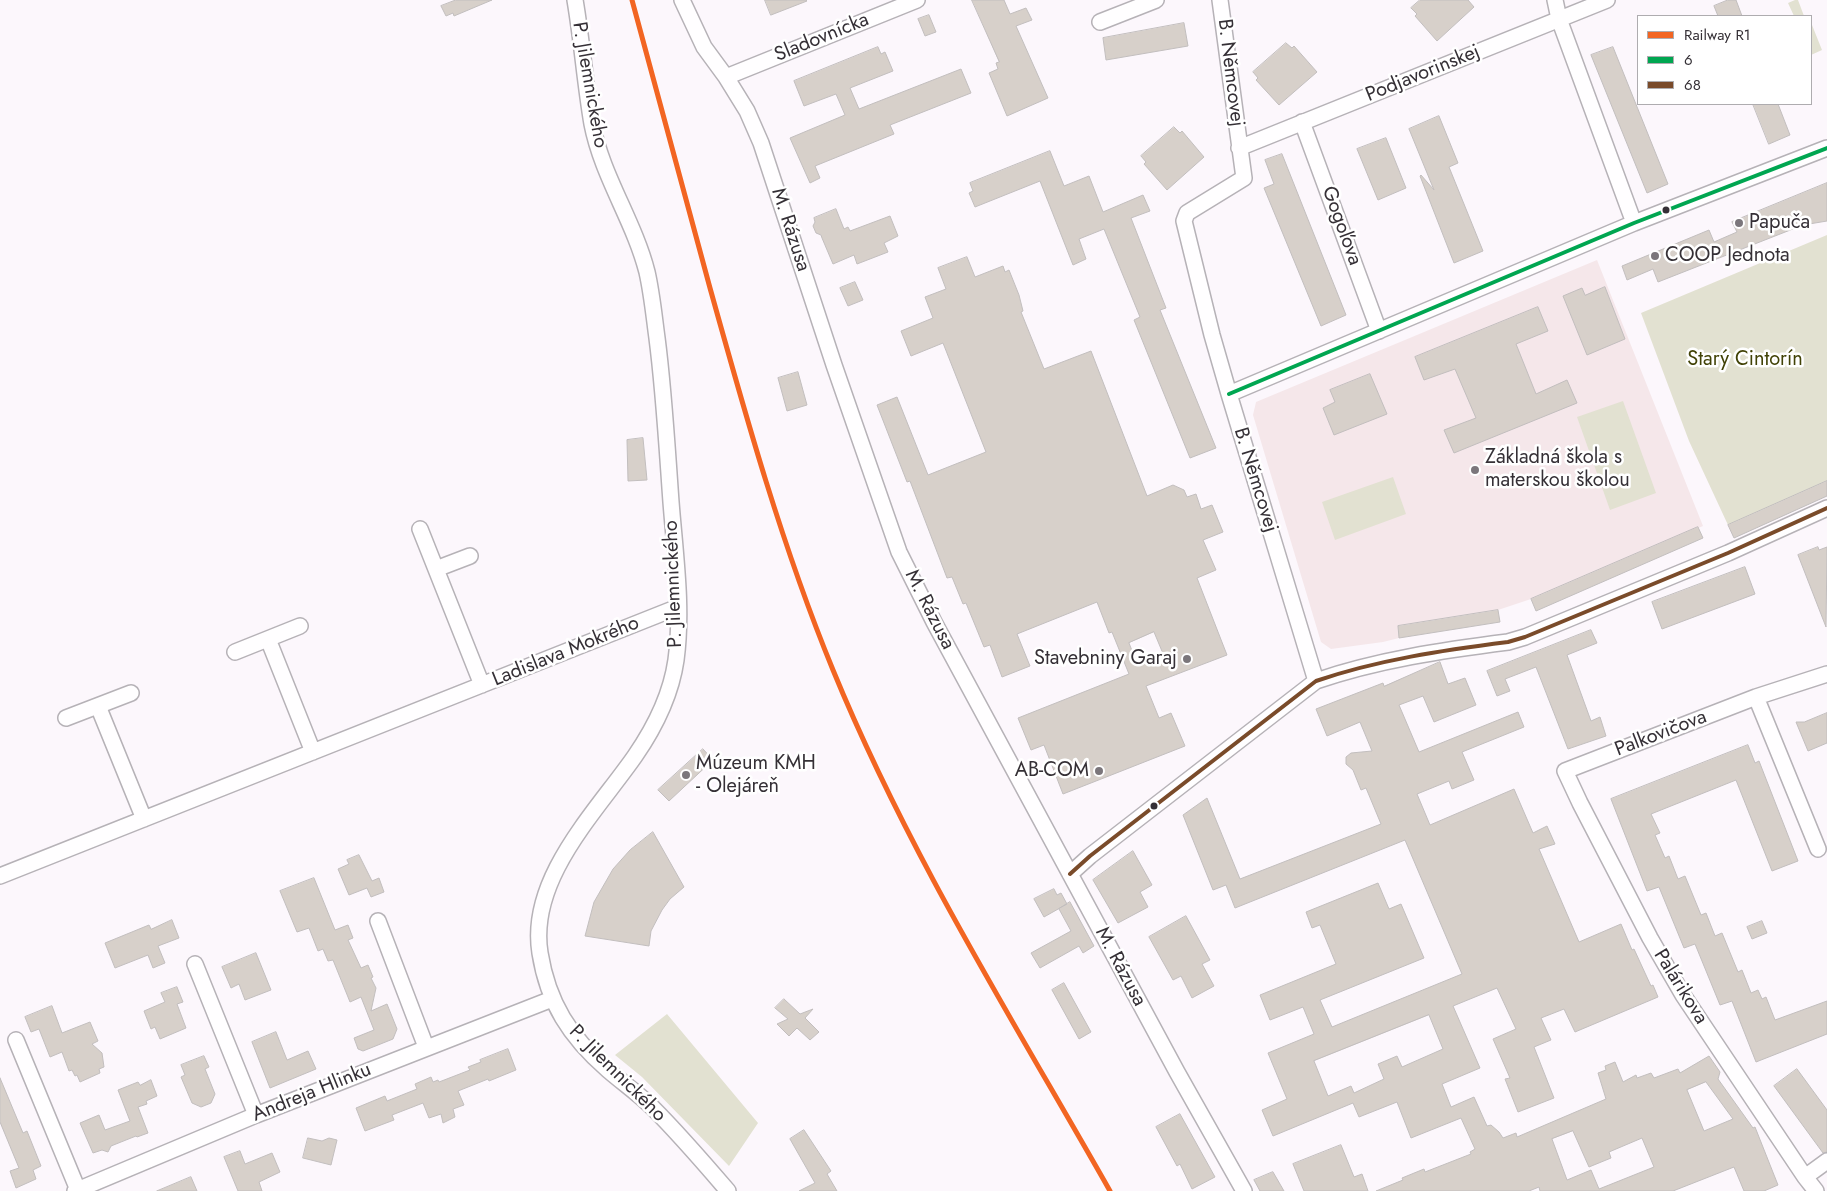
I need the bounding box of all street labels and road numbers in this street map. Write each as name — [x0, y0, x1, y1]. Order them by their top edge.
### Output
street label: Sladovnícka — [771, 8, 873, 68]
street label: B. Němcovej — [1211, 18, 1249, 128]
street label: P. Jilemnického — [566, 20, 612, 150]
street label: Podjavorinskej — [1362, 40, 1484, 108]
street label: Gogoľova — [1316, 183, 1366, 269]
street label: M. Rázusa — [765, 185, 815, 275]
street label: B. Němcovej — [1228, 425, 1282, 535]
street label: P. Jilemnického — [660, 520, 688, 648]
street label: M. Rázusa — [899, 566, 959, 654]
street label: Ladislava Mokrého — [489, 612, 643, 692]
street label: Palkovičova — [1612, 706, 1710, 762]
street label: M. Rázusa — [1089, 923, 1151, 1011]
street label: Palárikova — [1648, 945, 1712, 1029]
street label: P. Jilemnického — [563, 1020, 671, 1128]
street label: Andreja Hlinku — [249, 1058, 375, 1128]

